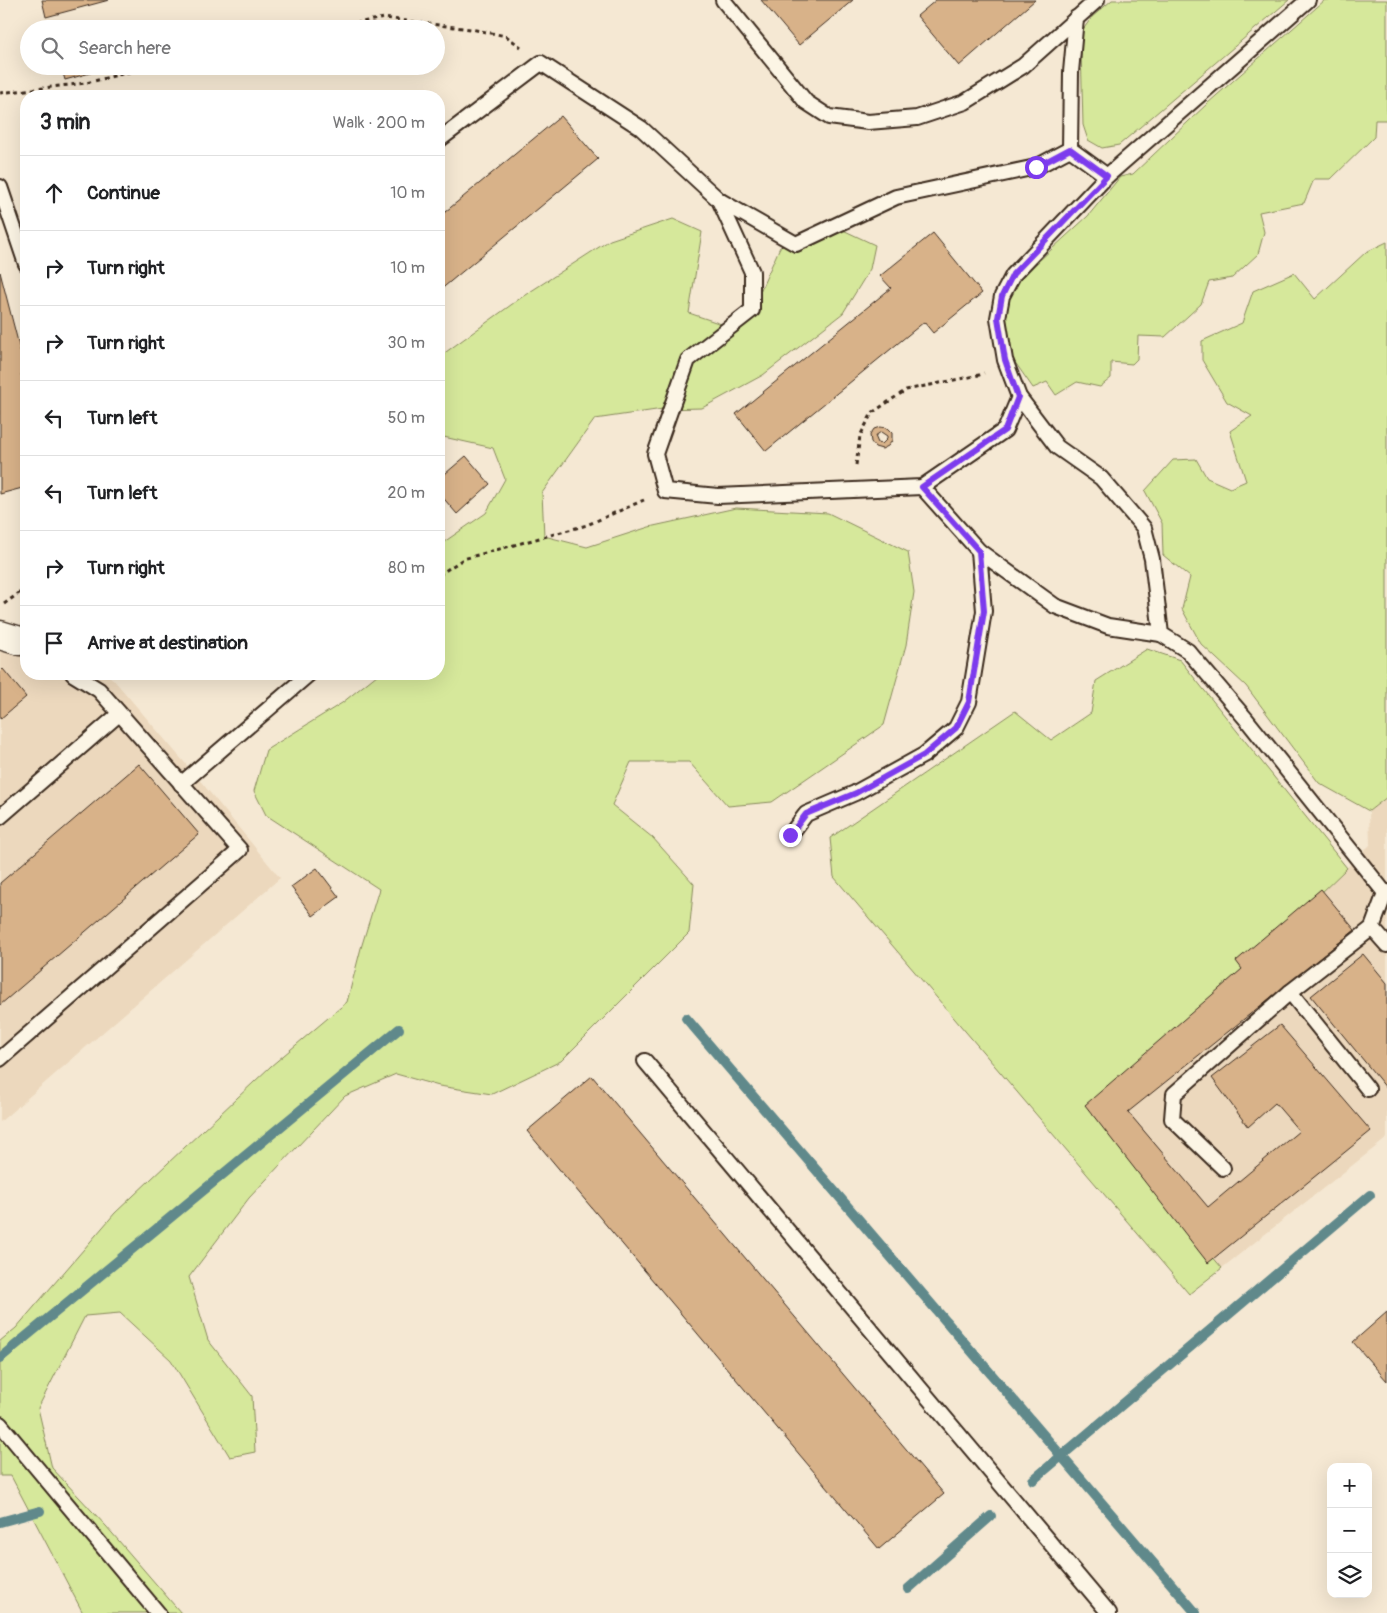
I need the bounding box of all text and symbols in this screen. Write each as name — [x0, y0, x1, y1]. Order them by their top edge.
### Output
search box — [20, 20, 445, 75]
icon: search — [38, 34, 66, 62]
text: Search here — [78, 36, 171, 60]
text: 3 min — [40, 109, 90, 136]
text: Walk · 200 m — [333, 113, 425, 133]
route start — [1025, 156, 1048, 179]
icon: ahead — [40, 179, 68, 207]
text: Continue — [87, 181, 160, 205]
text: 10 m — [390, 183, 425, 203]
icon: right — [40, 254, 68, 282]
text: Turn right — [87, 256, 165, 280]
text: 10 m — [390, 258, 425, 278]
icon: right — [40, 329, 68, 357]
text: Turn right — [87, 331, 165, 355]
text: 30 m — [387, 333, 425, 353]
icon: left — [40, 404, 68, 432]
text: Turn left — [87, 406, 157, 430]
text: 50 m — [388, 408, 425, 428]
icon: left — [40, 479, 68, 507]
text: Turn left — [87, 481, 157, 505]
text: 20 m — [387, 483, 425, 503]
icon: right — [40, 554, 68, 582]
text: Turn right — [87, 556, 165, 580]
text: 80 m — [388, 558, 425, 578]
icon: arrive — [40, 629, 68, 657]
text: Arrive at destination — [87, 631, 248, 655]
route end — [779, 824, 802, 847]
map controls — [1327, 1463, 1372, 1598]
button: + — [1327, 1463, 1372, 1508]
button: − — [1327, 1508, 1372, 1553]
button: layers — [1327, 1553, 1372, 1598]

